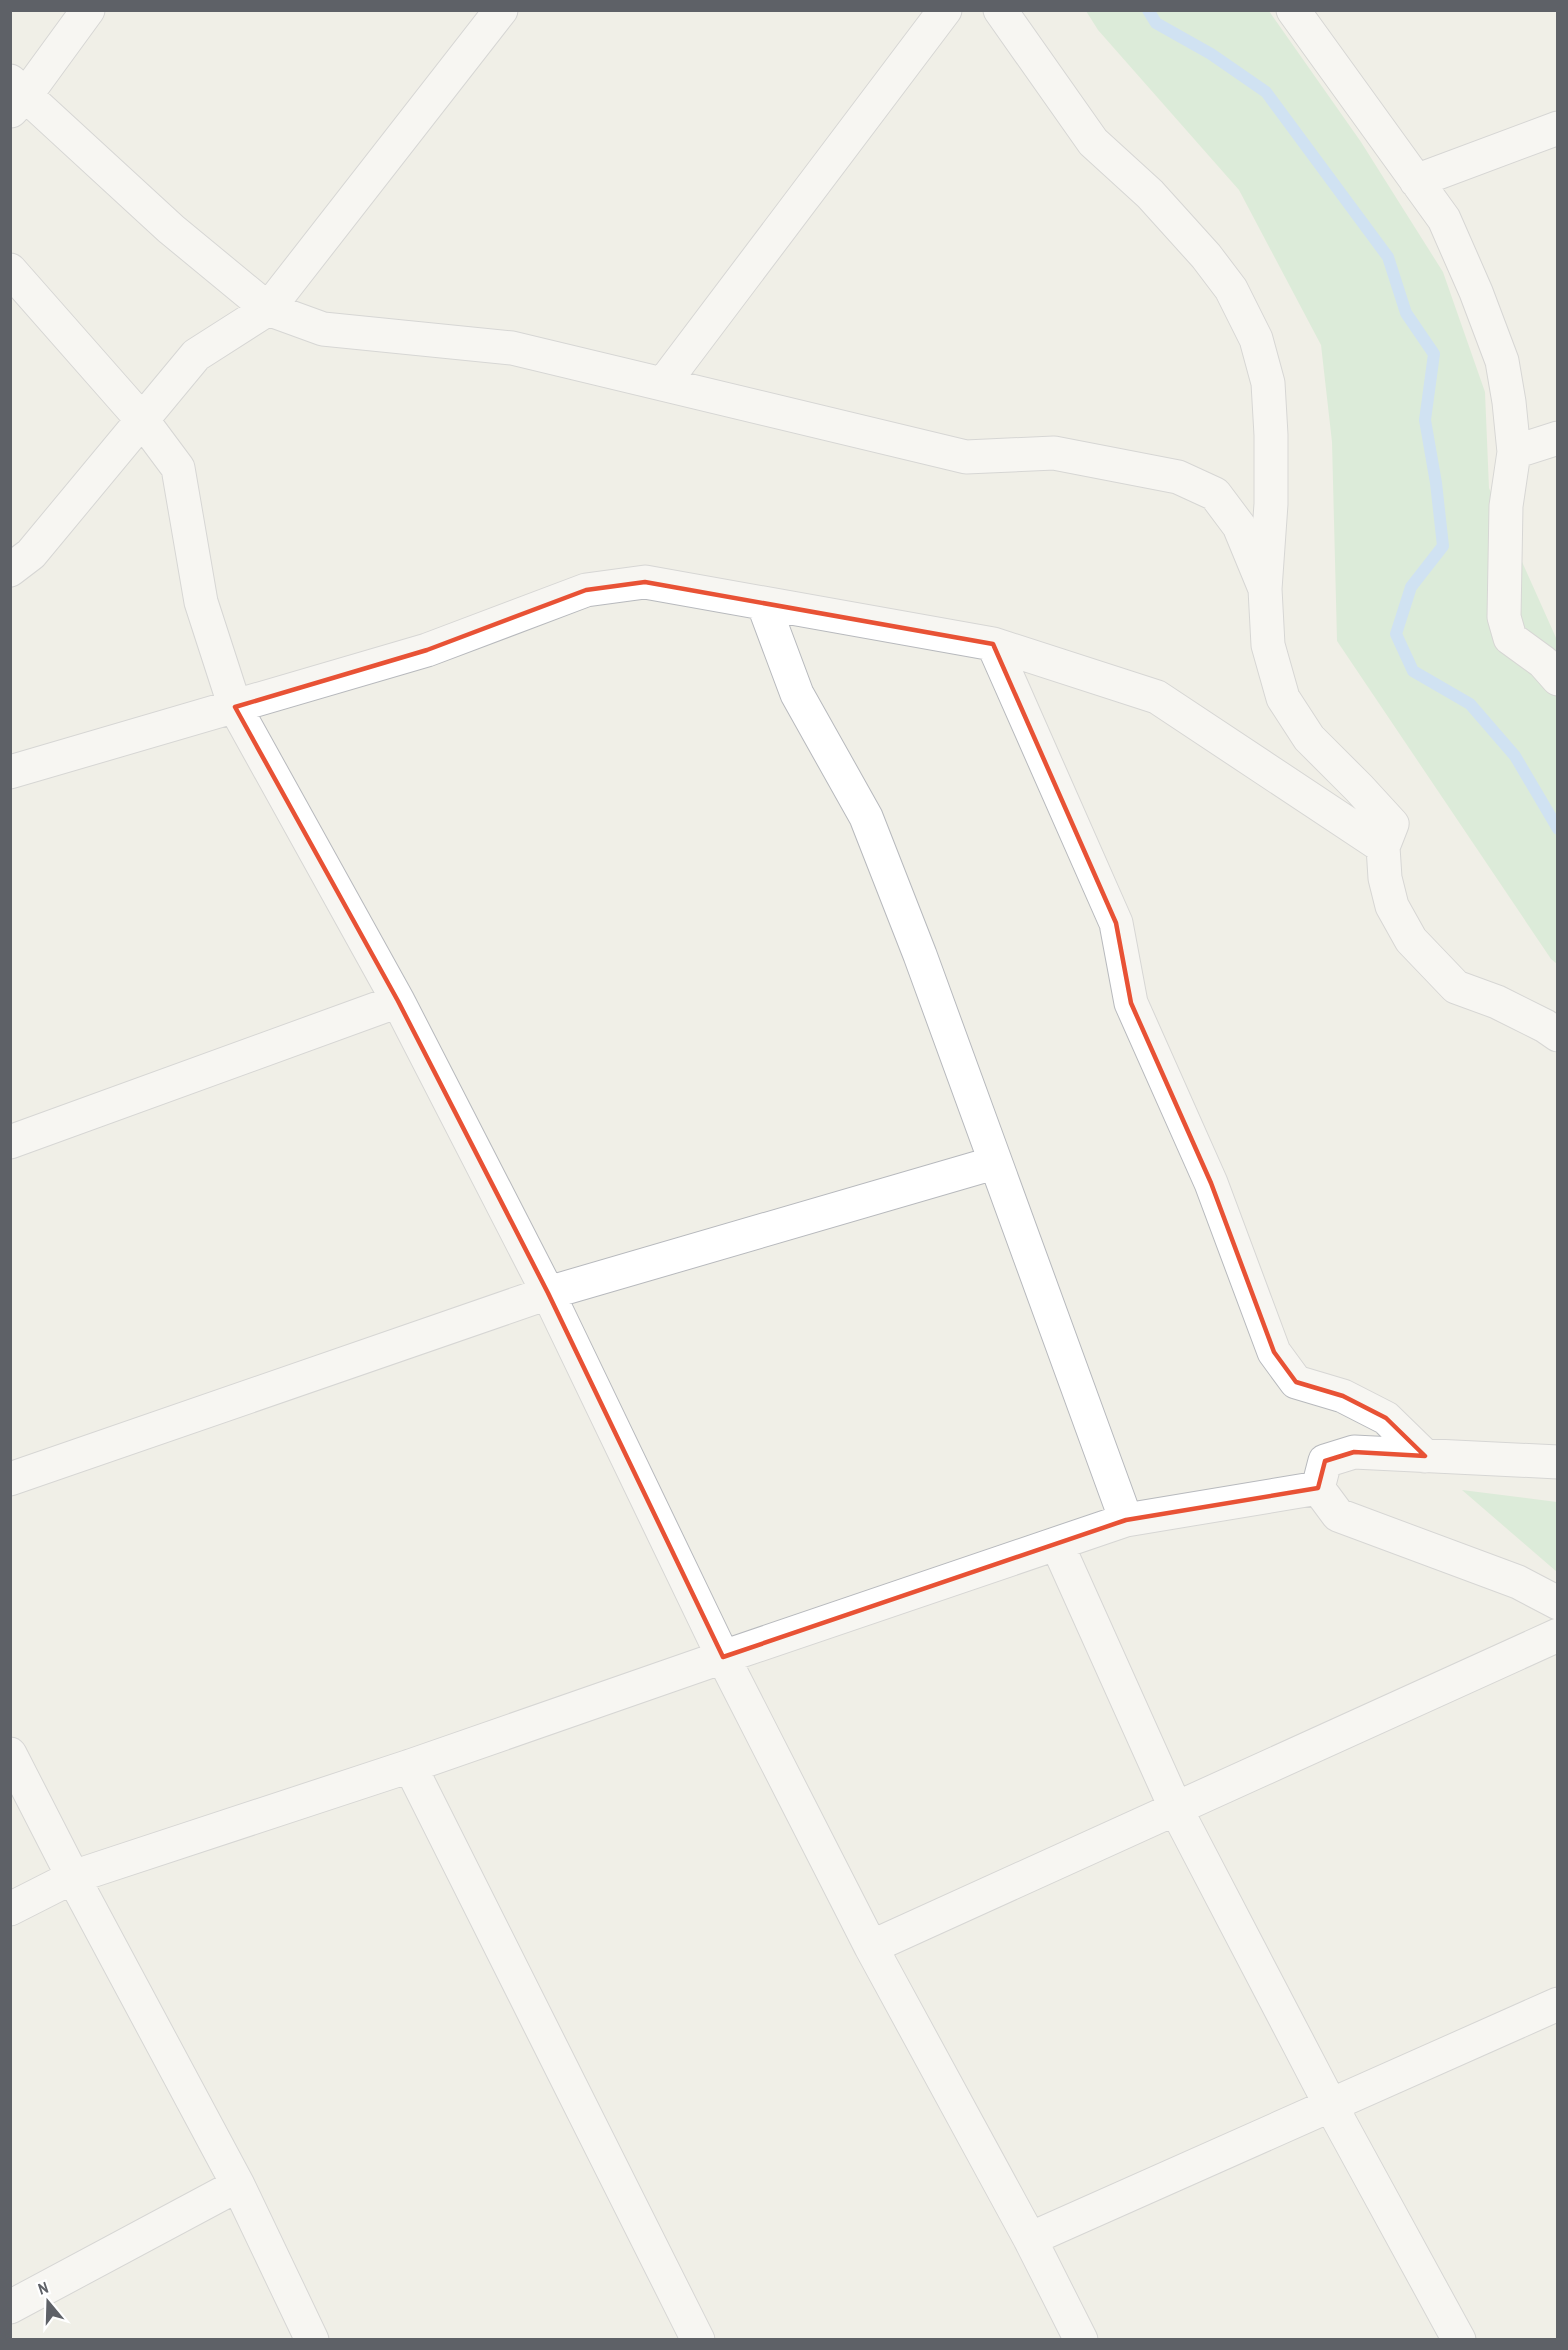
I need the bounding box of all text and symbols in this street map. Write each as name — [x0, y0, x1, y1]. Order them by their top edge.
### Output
north arrow — [18, 2272, 78, 2332]
text: N — [35, 2276, 51, 2300]

